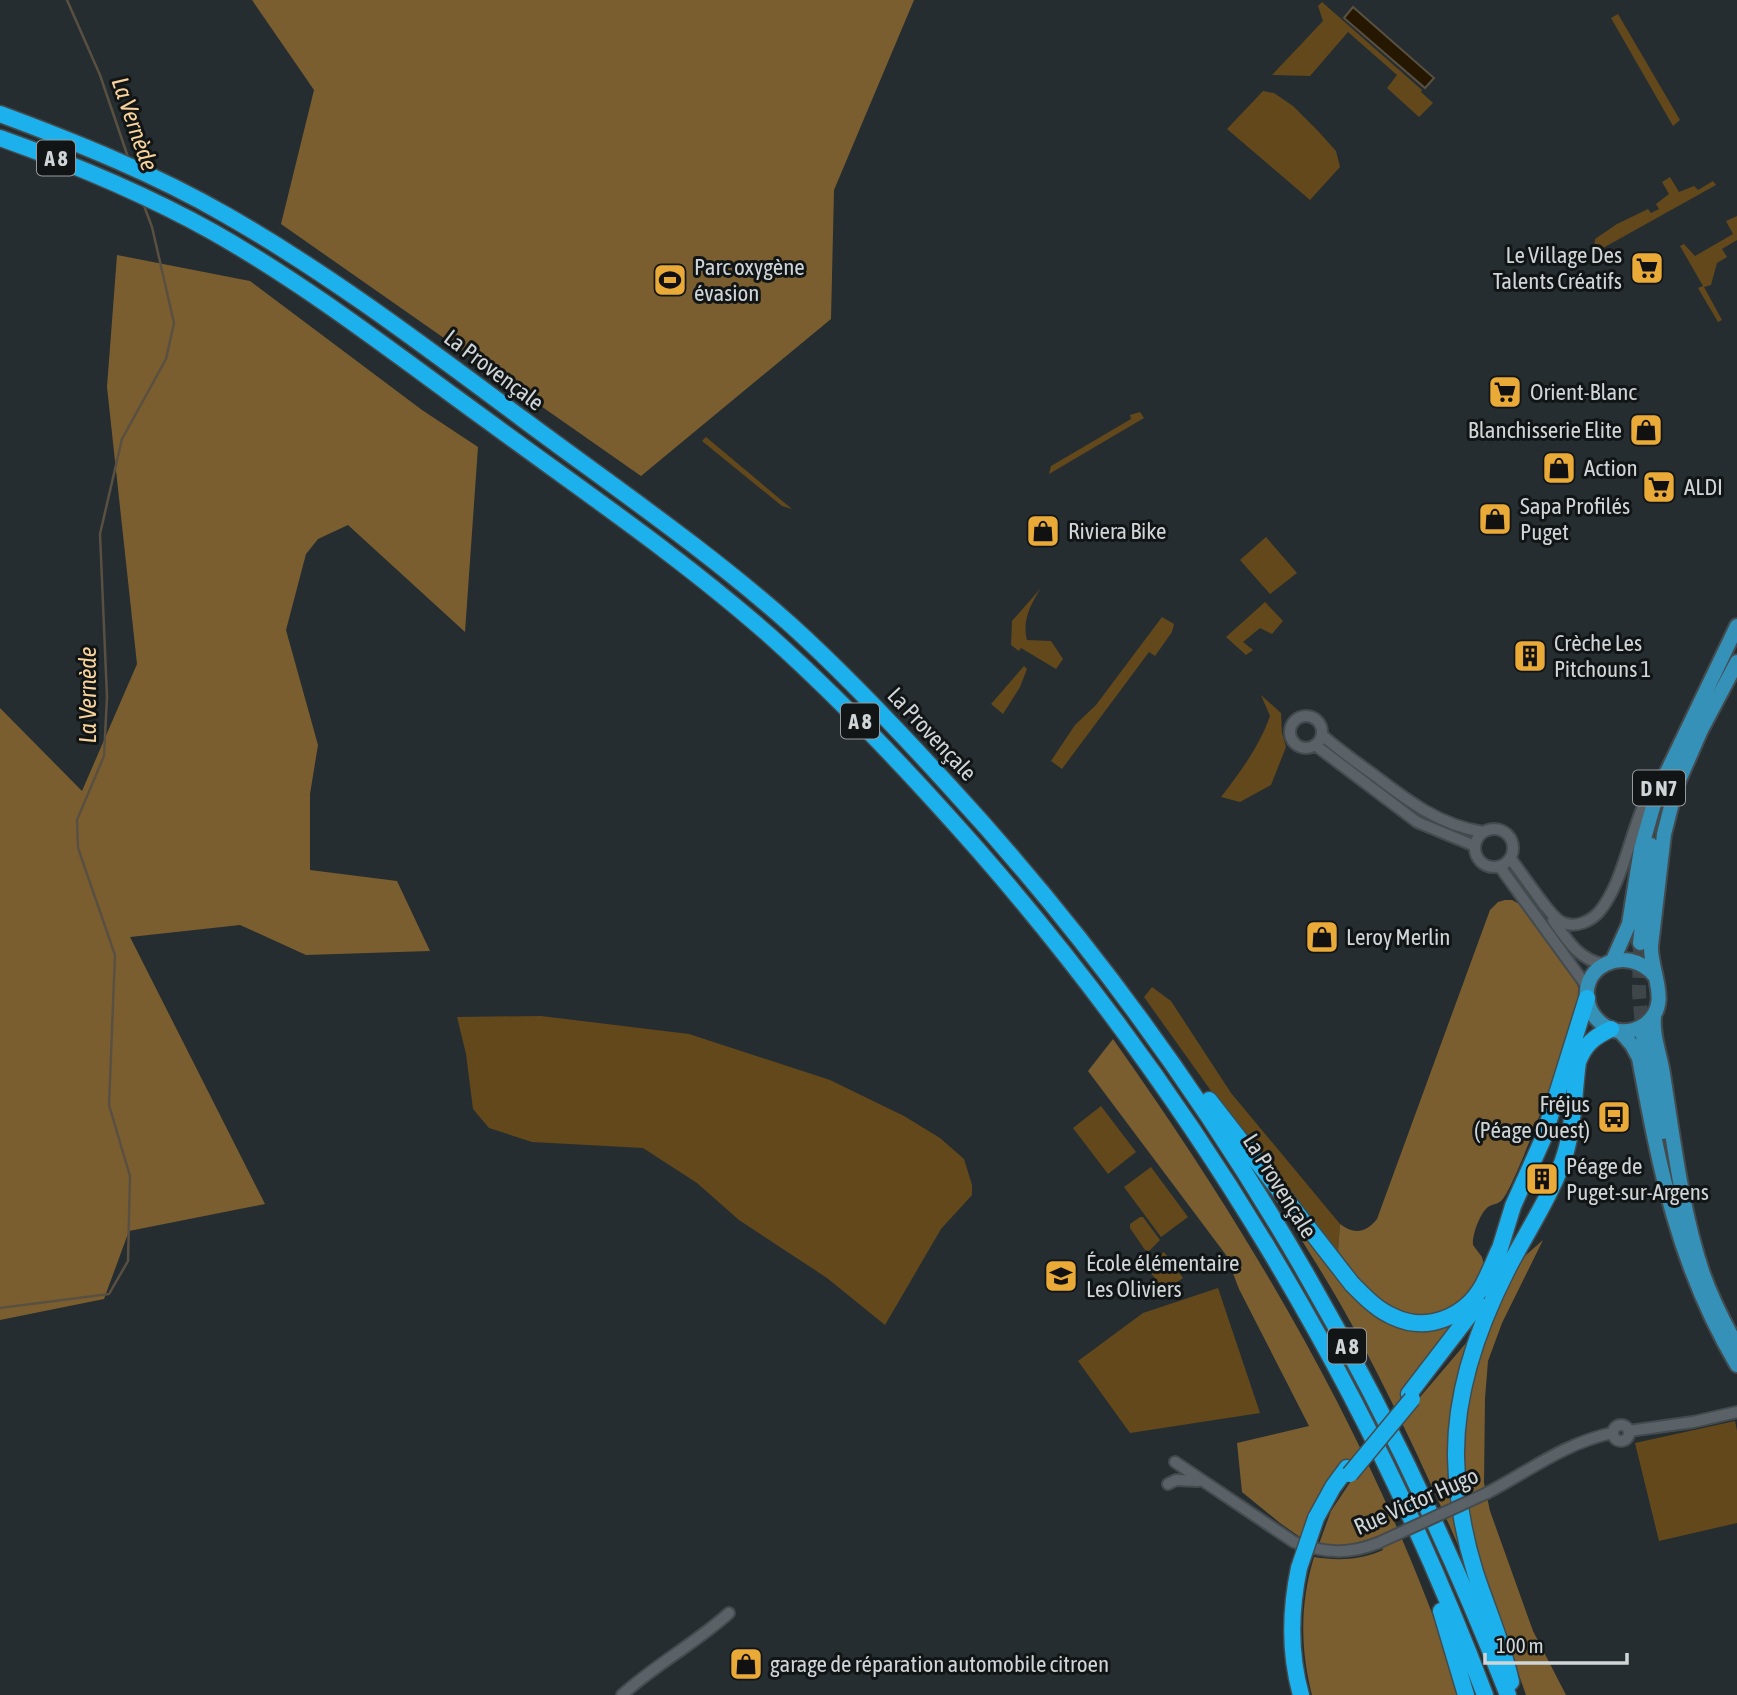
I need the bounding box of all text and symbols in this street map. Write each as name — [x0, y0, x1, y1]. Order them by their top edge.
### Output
water label: La Vernède — [106, 74, 164, 174]
road number: A 8 — [37, 140, 75, 176]
place label: Le Village Des Talents Créatifs — [1493, 242, 1622, 294]
supermarket icon: Le Village Des Talents Créatifs — [1628, 249, 1666, 287]
place label: Parc oxygène évasion — [694, 254, 805, 306]
sports icon: Parc oxygène évasion — [651, 261, 689, 299]
street label: La Provençale — [439, 324, 549, 416]
supermarket icon: Orient-Blanc — [1486, 373, 1524, 411]
place label: Orient-Blanc — [1530, 379, 1637, 405]
shop icon: Blanchisserie Elite — [1627, 411, 1665, 449]
place label: Blanchisserie Elite — [1468, 417, 1622, 443]
shop icon: Action — [1540, 449, 1578, 487]
place label: Action — [1584, 455, 1638, 481]
supermarket icon: ALDI — [1640, 468, 1678, 506]
place label: ALDI — [1684, 474, 1723, 500]
place label: Sapa Profilés Puget — [1520, 493, 1630, 545]
shop icon: Sapa Profilés Puget — [1476, 500, 1514, 538]
shop icon: Riviera Bike — [1024, 512, 1062, 550]
place label: Riviera Bike — [1068, 518, 1166, 544]
place label: Crèche Les Pitchouns 1 — [1554, 630, 1651, 682]
building icon: Crèche Les Pitchouns 1 — [1511, 637, 1549, 675]
water label: La Vernède — [74, 646, 101, 744]
street label: La Provençale — [882, 682, 982, 786]
road number: A 8 — [841, 704, 879, 738]
road number: D N7 — [1633, 770, 1685, 806]
shop icon: Leroy Merlin — [1303, 918, 1341, 956]
place label: Leroy Merlin — [1346, 924, 1451, 950]
place label: Fréjus (Péage Ouest) — [1474, 1091, 1590, 1143]
bus stop icon: Fréjus (Péage Ouest) — [1595, 1098, 1633, 1136]
street label: La Provençale — [1238, 1129, 1322, 1243]
place label: Péage de Puget-sur-Argens — [1566, 1153, 1709, 1205]
building icon: Péage de Puget-sur-Argens — [1523, 1160, 1561, 1198]
place label: École élémentaire Les Oliviers — [1086, 1250, 1239, 1302]
school or university icon: École élémentaire Les Oliviers — [1042, 1257, 1080, 1295]
road number: A 8 — [1328, 1328, 1366, 1364]
street label: Rue Victor Hugo — [1350, 1462, 1482, 1540]
scale bar — [1485, 1622, 1627, 1666]
text: 100 m — [1496, 1633, 1544, 1657]
shop icon: garage de réparation automobile citroen — [727, 1645, 765, 1683]
place label: garage de réparation automobile citroen — [770, 1651, 1109, 1677]

